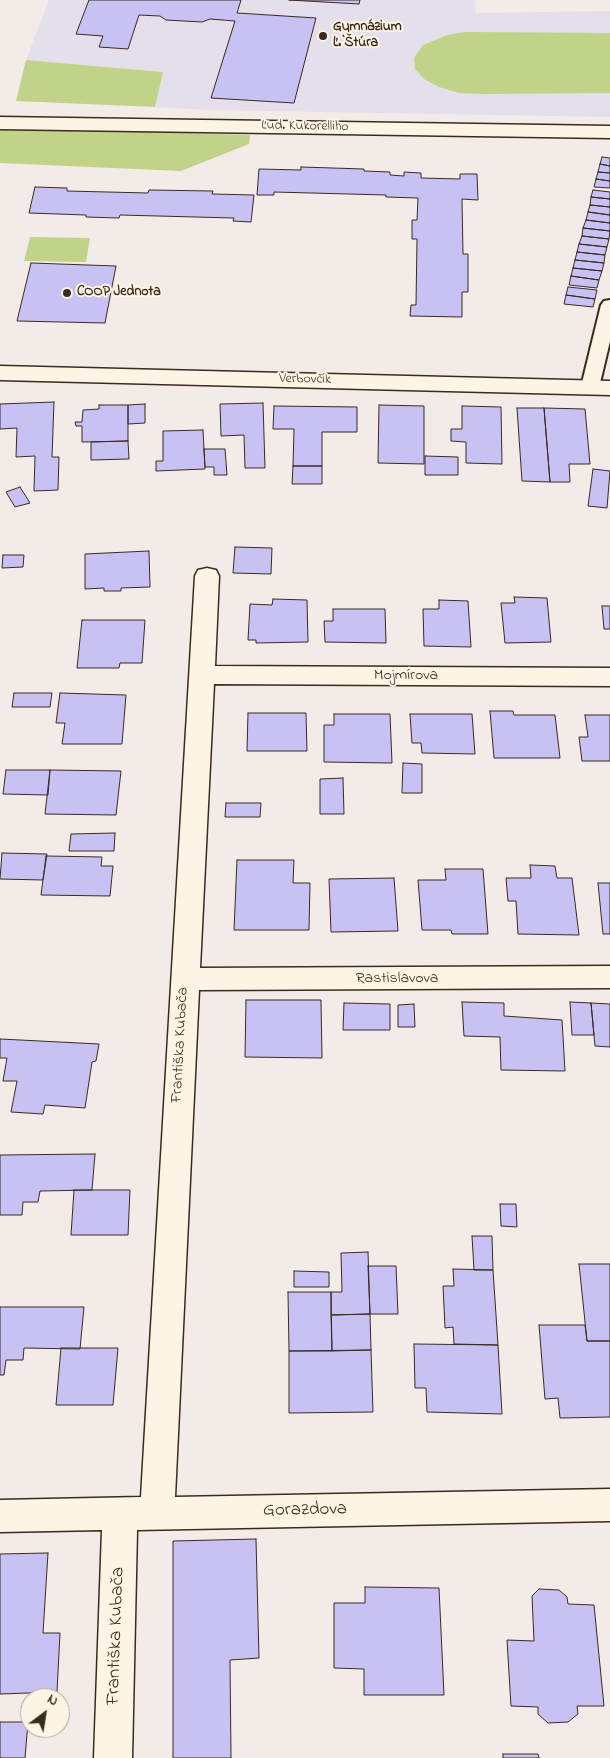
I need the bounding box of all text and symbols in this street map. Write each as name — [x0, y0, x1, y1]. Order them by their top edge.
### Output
place label: Gymnázium Ľ. Štúra — [333, 20, 402, 52]
marker: Gymnázium Ľ. Štúra — [317, 30, 329, 42]
street label: Ľud. Kukorelliho — [261, 118, 349, 136]
place label: COOP Jednota — [77, 285, 161, 301]
marker: COOP Jednota — [61, 287, 73, 299]
street label: Verbovčík — [279, 371, 331, 389]
street label: Mojmírova — [374, 666, 438, 686]
street label: Rastislavova — [356, 969, 438, 989]
street label: Františka Kubača — [168, 986, 194, 1104]
street label: Gorazdova — [263, 1499, 347, 1523]
street label: Františka Kubača — [103, 1567, 131, 1705]
north arrow — [20, 1688, 70, 1738]
text: N — [43, 1689, 62, 1712]

